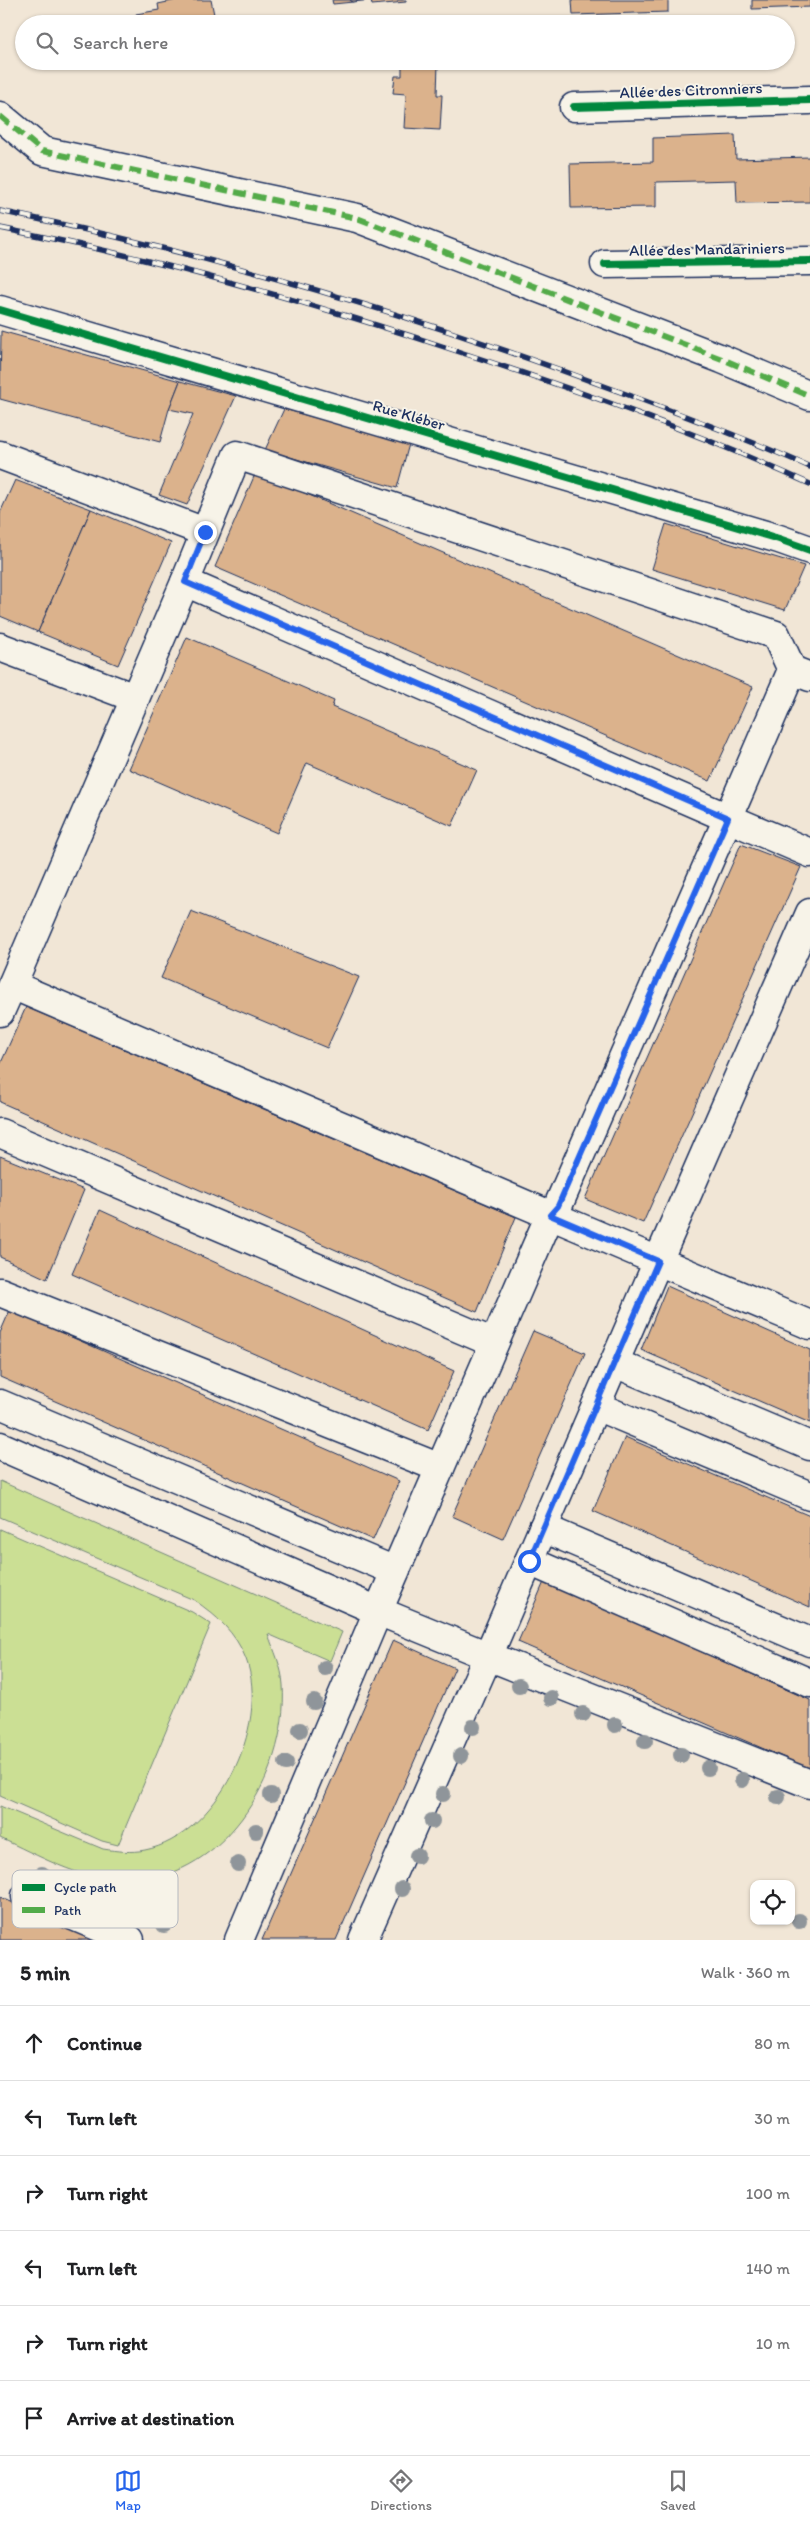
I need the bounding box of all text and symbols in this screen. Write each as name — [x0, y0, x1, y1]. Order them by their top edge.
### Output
search box — [15, 15, 795, 70]
icon: search — [33, 29, 61, 57]
text: Search here — [73, 31, 168, 54]
street label: Allée des Citronniers — [619, 78, 763, 102]
street label: Allée des Mandariniers — [629, 238, 785, 260]
street label: Rue Kléber — [371, 396, 448, 435]
route end — [194, 521, 217, 544]
route start — [518, 1550, 541, 1573]
legend — [12, 1870, 178, 1928]
text: Cycle path — [54, 1879, 117, 1896]
map controls — [750, 1880, 795, 1925]
button: locate — [750, 1880, 795, 1925]
text: Path — [54, 1902, 81, 1919]
text: 5 min — [20, 1960, 70, 1985]
text: Walk · 360 m — [701, 1963, 790, 1982]
icon: ahead — [20, 2029, 48, 2057]
text: Continue — [67, 2032, 142, 2055]
text: 80 m — [754, 2034, 790, 2053]
icon: left — [20, 2104, 48, 2132]
text: Turn left — [67, 2107, 137, 2130]
text: 30 m — [754, 2109, 790, 2128]
icon: right — [20, 2179, 48, 2207]
text: Turn right — [67, 2182, 148, 2205]
text: 100 m — [746, 2184, 790, 2203]
icon: left — [20, 2254, 48, 2282]
text: Turn left — [67, 2257, 137, 2280]
text: 140 m — [746, 2259, 790, 2278]
icon: right — [20, 2329, 48, 2357]
text: Turn right — [67, 2332, 148, 2355]
text: 10 m — [756, 2334, 790, 2353]
icon: arrive — [20, 2404, 48, 2432]
text: Arrive at destination — [67, 2407, 234, 2430]
tab: Map — [114, 2467, 142, 2514]
tab: Directions — [370, 2467, 432, 2514]
tab: Saved — [660, 2467, 696, 2514]

